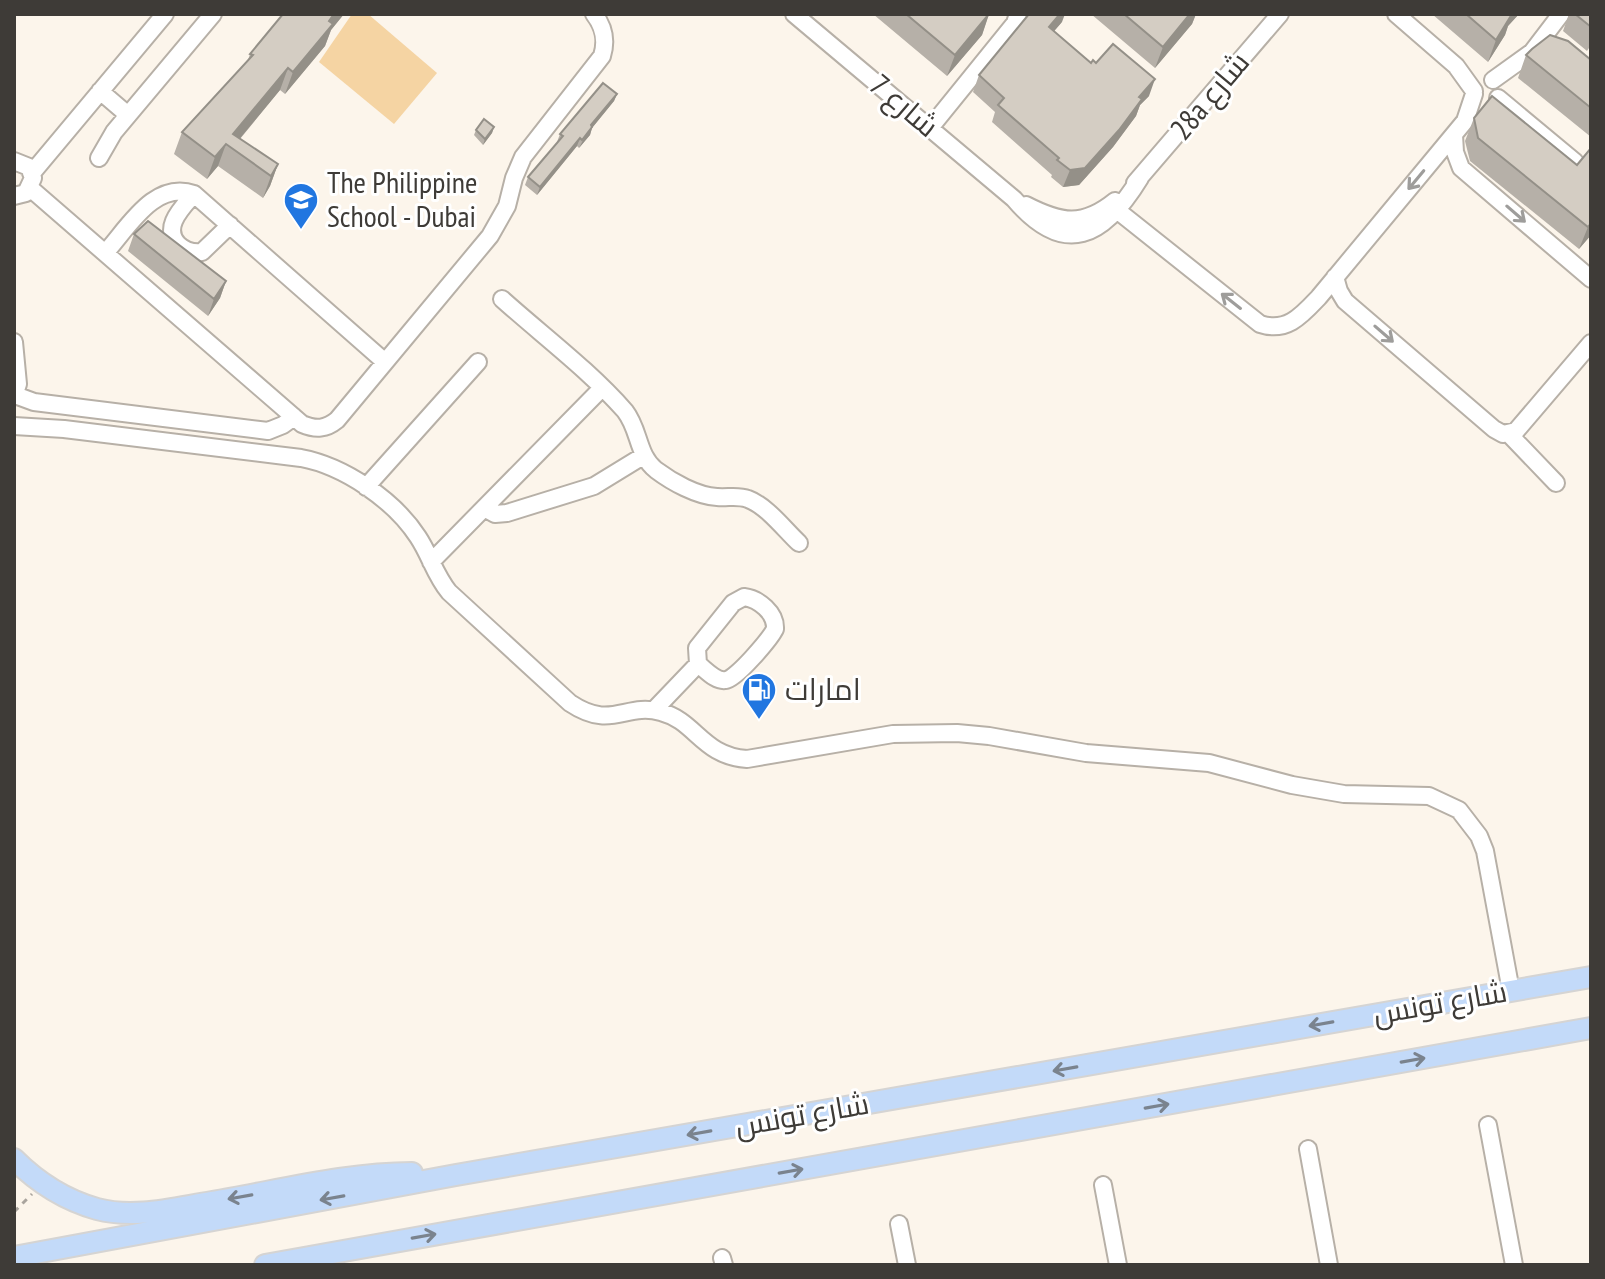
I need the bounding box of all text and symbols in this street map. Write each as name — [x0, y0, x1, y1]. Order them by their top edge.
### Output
street label: 28a شارع — [1161, 43, 1259, 148]
street label: شارع 7 — [861, 65, 947, 146]
place label: The Philippine School - Dubai — [327, 162, 477, 235]
one-way arrow — [1407, 169, 1425, 190]
school or university icon: The Philippine School - Dubai — [282, 181, 320, 231]
one-way arrow — [1505, 205, 1525, 223]
one-way arrow — [1221, 292, 1242, 310]
one-way arrow — [1374, 325, 1394, 343]
place label: امارات — [785, 669, 861, 708]
fuel station icon: امارات — [740, 671, 778, 721]
street label: شارع تونس — [1370, 971, 1510, 1034]
one-way arrow — [1309, 1017, 1334, 1032]
one-way arrow — [1400, 1052, 1425, 1067]
one-way arrow — [1053, 1062, 1078, 1077]
street label: شارع تونس — [732, 1083, 872, 1146]
one-way arrow — [1144, 1097, 1169, 1112]
one-way arrow — [686, 1126, 712, 1141]
one-way arrow — [777, 1162, 803, 1177]
one-way arrow — [228, 1190, 254, 1205]
one-way arrow — [320, 1192, 346, 1207]
one-way arrow — [411, 1228, 437, 1243]

